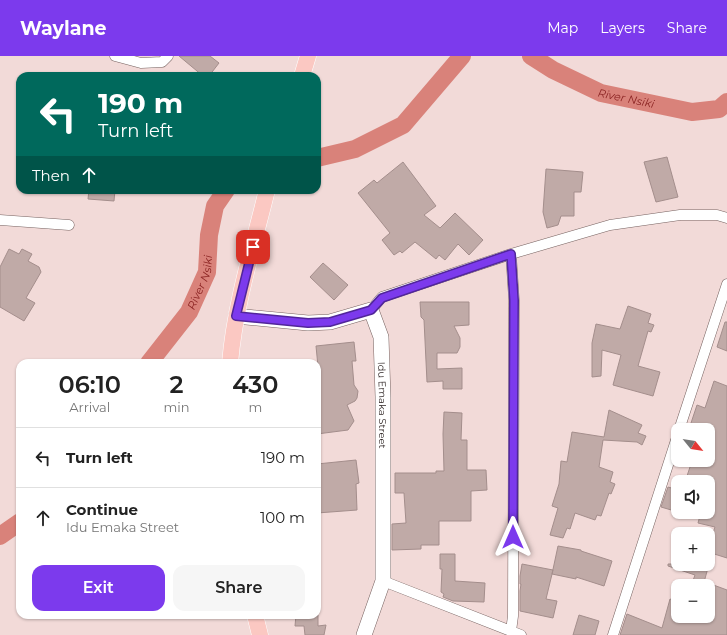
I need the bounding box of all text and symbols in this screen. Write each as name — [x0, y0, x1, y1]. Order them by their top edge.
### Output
text: Waylane — [20, 17, 107, 40]
text: Map — [547, 19, 578, 37]
text: Layers — [600, 19, 645, 37]
text: Share — [667, 19, 707, 37]
text: 190 m — [98, 86, 183, 120]
water label: River Nsiki — [597, 86, 656, 111]
icon: left — [32, 88, 84, 140]
text: Turn left — [98, 120, 173, 142]
icon: ahead — [78, 164, 100, 186]
text: Then — [32, 166, 70, 185]
pin — [236, 230, 270, 264]
icon: arrive — [242, 236, 264, 258]
water label: River Nsiki — [184, 255, 215, 312]
street label: Idu Emaka Street — [375, 361, 389, 449]
text: 06:10 — [59, 370, 121, 399]
text: 2 — [170, 370, 184, 399]
text: 430 — [232, 370, 278, 399]
text: Arrival — [69, 399, 110, 415]
text: min — [164, 399, 190, 415]
text: m — [248, 399, 262, 415]
north arrow — [671, 423, 715, 467]
map controls — [671, 423, 715, 623]
icon: left — [32, 447, 54, 469]
text: Turn left — [66, 448, 133, 467]
text: 190 m — [261, 448, 305, 467]
button: sound — [671, 475, 715, 519]
text: Continue — [66, 500, 138, 519]
icon: ahead — [32, 507, 54, 529]
text: 100 m — [260, 508, 305, 527]
position arrow — [492, 516, 534, 558]
text: Idu Emaka Street — [66, 519, 179, 535]
button: + — [671, 527, 715, 571]
button: Exit — [32, 565, 165, 611]
button: Share — [173, 565, 305, 611]
button: − — [671, 579, 715, 623]

